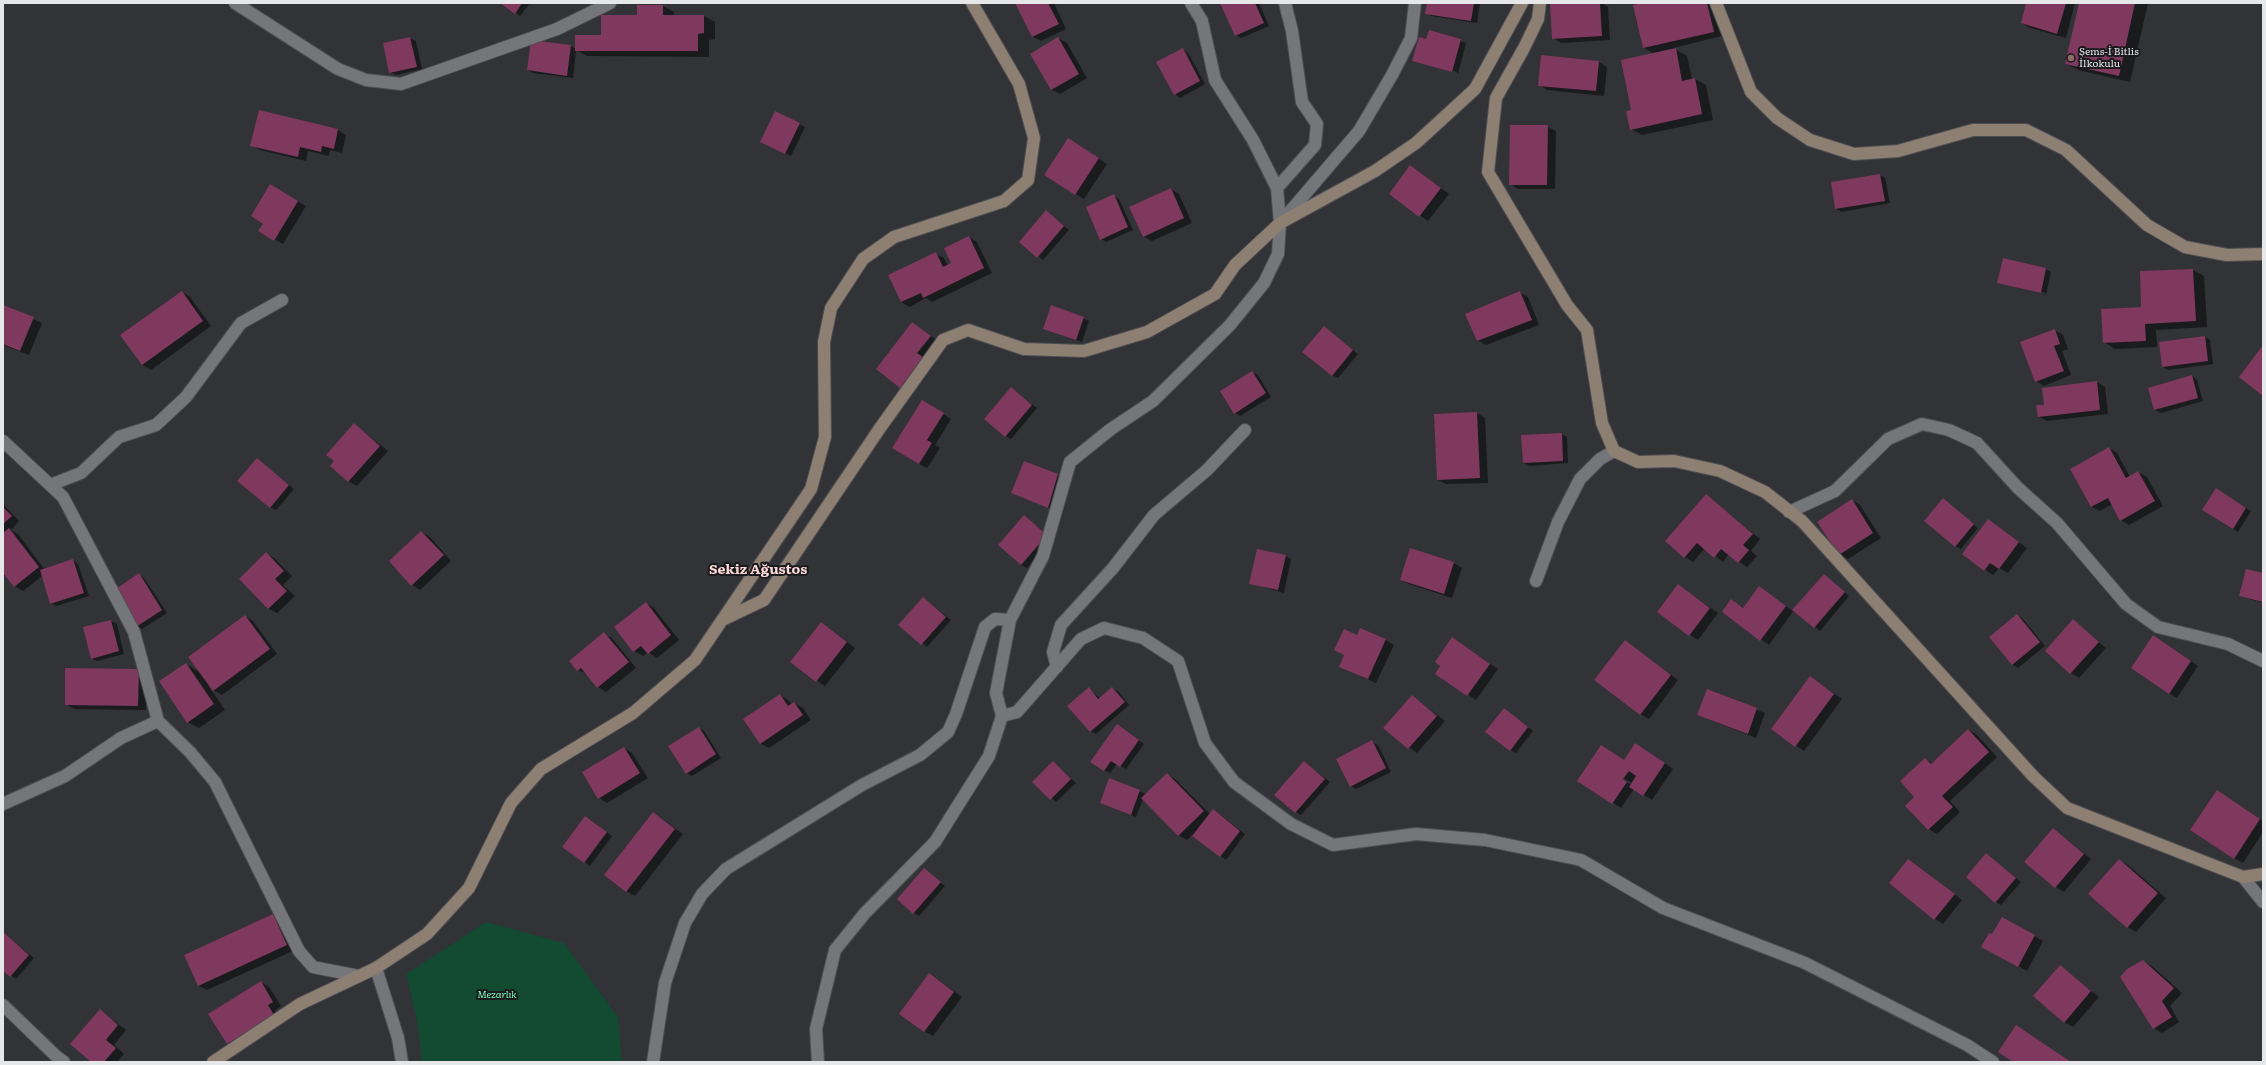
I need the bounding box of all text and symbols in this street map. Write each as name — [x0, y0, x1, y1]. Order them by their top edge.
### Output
place label: Şems-İ Bitlis İlkokulu — [2079, 46, 2139, 70]
marker: Şems-İ Bitlis İlkokulu — [2066, 53, 2076, 63]
district label: Sekiz Ağustos — [709, 562, 807, 578]
park label: Mezarlık — [477, 989, 517, 1001]

